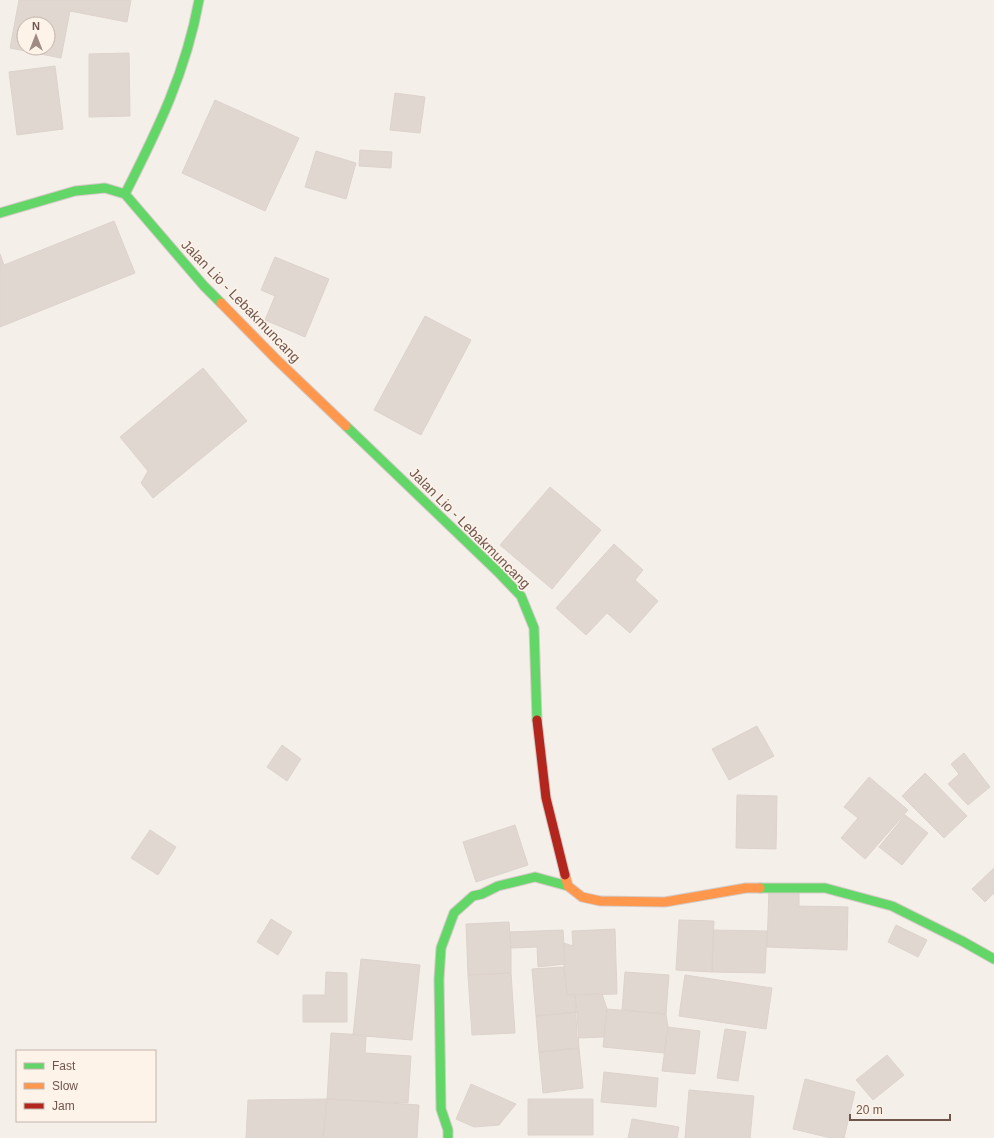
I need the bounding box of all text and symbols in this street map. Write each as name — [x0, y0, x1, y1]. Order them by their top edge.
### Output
north arrow — [16, 16, 56, 56]
text: N — [32, 20, 40, 32]
street label: Jalan Lio - Lebakmuncang — [178, 236, 304, 366]
street label: Jalan Lio - Lebakmuncang — [406, 464, 534, 592]
legend — [16, 1050, 156, 1122]
text: Fast — [52, 1059, 76, 1073]
text: Slow — [52, 1079, 78, 1093]
scale bar — [850, 1096, 950, 1122]
text: Jam — [52, 1099, 75, 1113]
text: 20 m — [856, 1103, 883, 1117]

